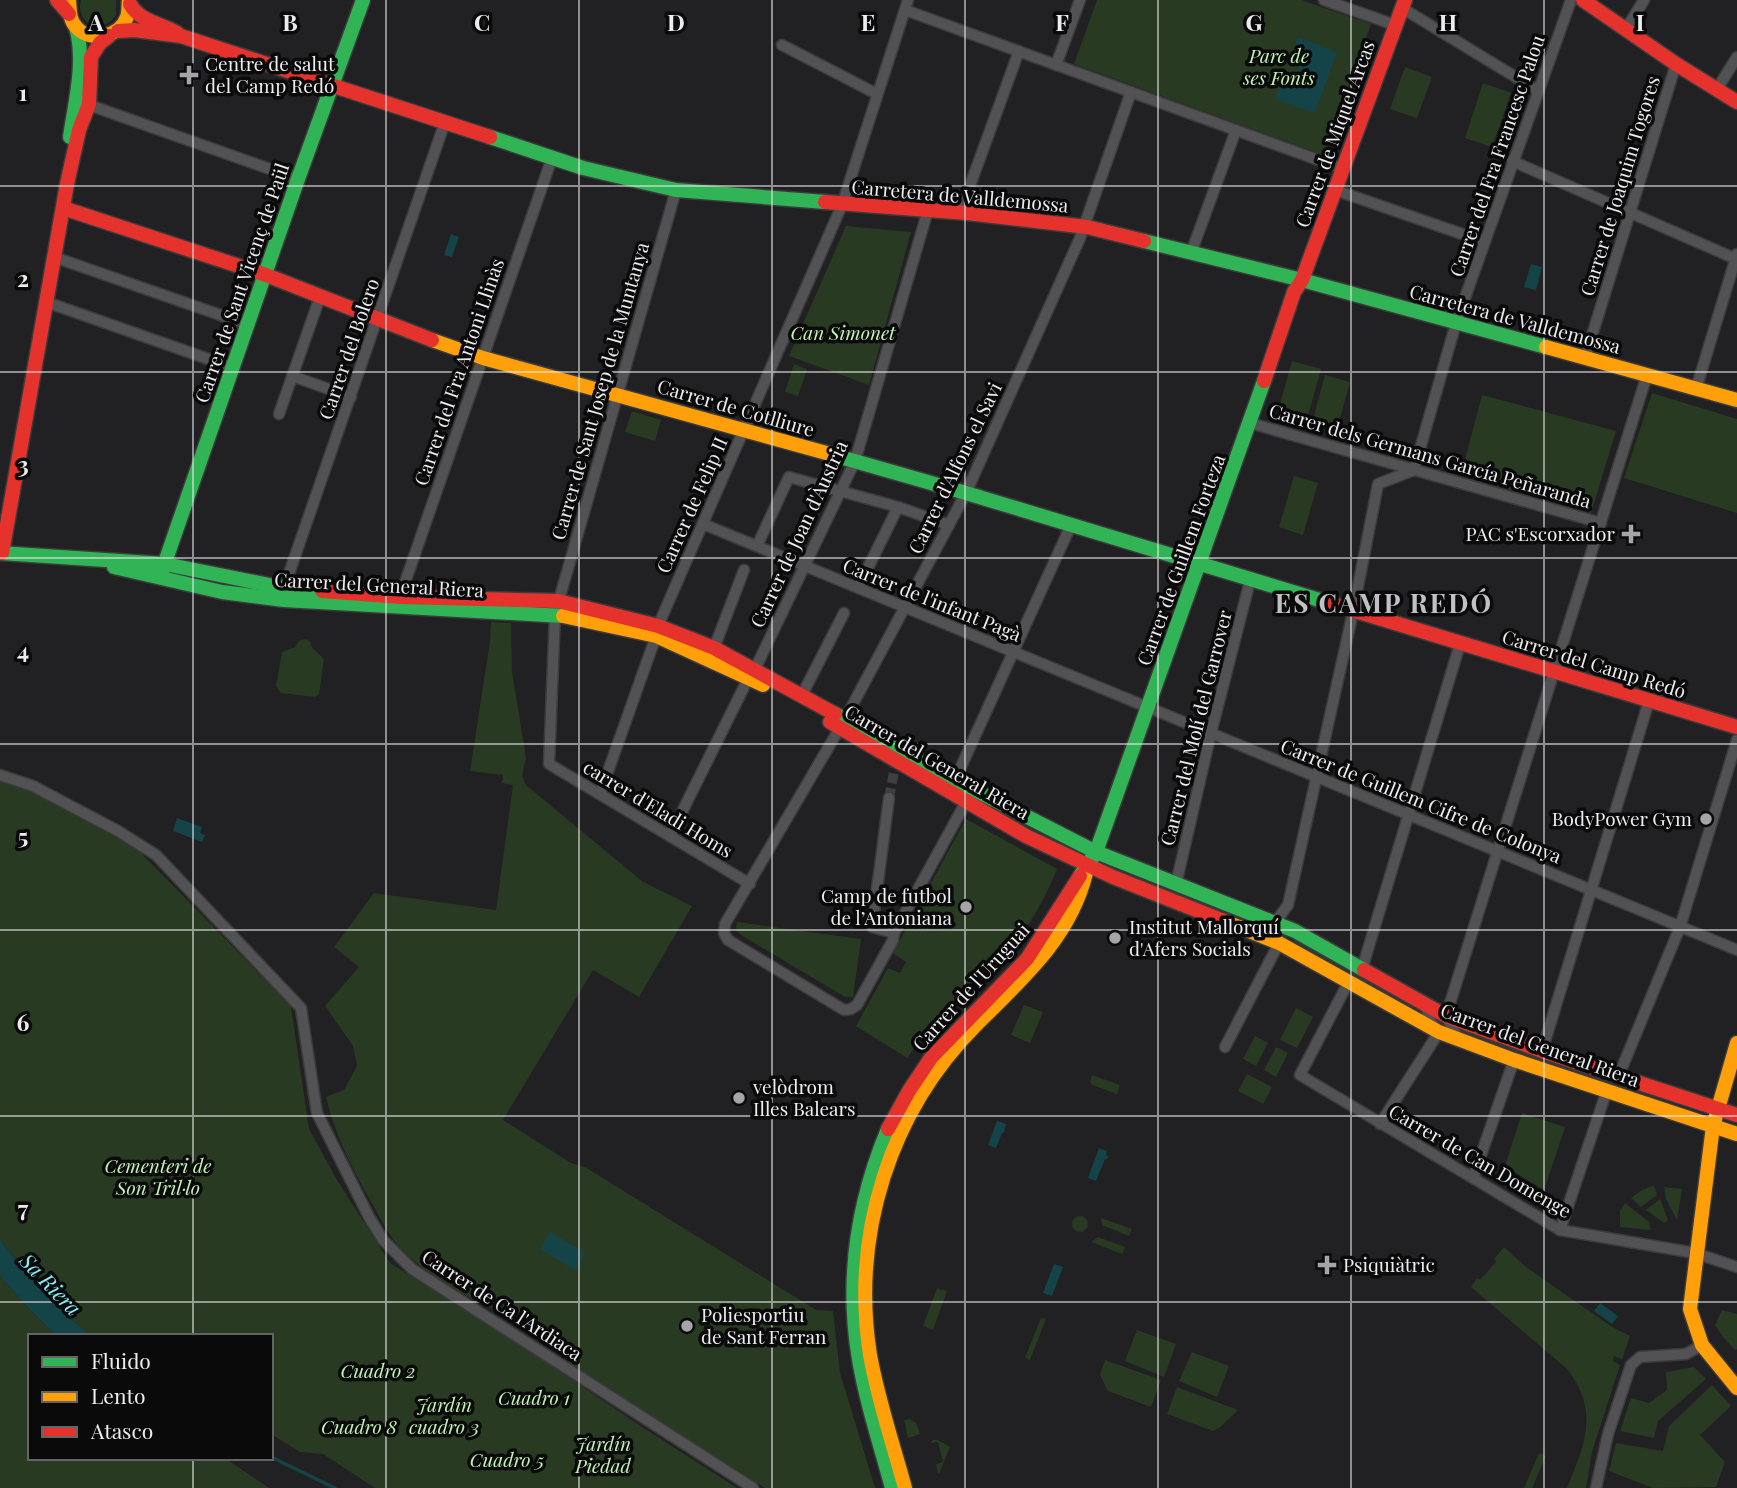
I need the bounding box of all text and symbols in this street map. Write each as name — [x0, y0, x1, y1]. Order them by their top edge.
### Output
text: A — [87, 6, 104, 37]
text: B — [282, 6, 298, 37]
text: C — [474, 6, 490, 37]
text: D — [667, 6, 685, 37]
text: E — [861, 6, 875, 37]
text: F — [1055, 6, 1069, 37]
text: G — [1246, 6, 1263, 37]
text: H — [1439, 6, 1457, 37]
text: I — [1636, 6, 1644, 37]
street label: Carrer del Fra Francesc Palou — [1442, 31, 1550, 280]
street label: Carrer de Miquel Arcas — [1288, 37, 1380, 231]
park label: Parc de ses Fonts — [1242, 42, 1315, 90]
place label: Centre de salut del Camp Redó — [205, 50, 335, 98]
marker: Centre de salut del Camp Redó — [179, 65, 199, 85]
street label: Carrer de Joaquim Togores — [1573, 72, 1665, 299]
text: 1 — [19, 76, 28, 107]
street label: Carrer de Sant Vicenç de Paül — [188, 159, 295, 406]
street label: Carretera de Valldemossa — [851, 173, 1070, 217]
street label: Carrer de Sant Josep de la Muntanya — [544, 238, 654, 543]
street label: Carrer del Fra Antoni Llinàs — [407, 255, 509, 489]
text: 2 — [17, 262, 29, 293]
street label: Carrer del Bolero — [312, 275, 384, 423]
street label: Carretera de Valldemossa — [1407, 277, 1624, 359]
park label: Can Simonet — [791, 319, 897, 345]
street label: Carrer de Cotlliure — [655, 372, 818, 442]
street label: Carrer d'Alfons el Savi — [901, 377, 1007, 558]
street label: Carrer dels Germans García Peñaranda — [1266, 397, 1595, 514]
street label: Carrer de Felip II — [649, 432, 733, 577]
street label: Carrer de Joan d'Àustria — [743, 435, 853, 631]
text: 3 — [17, 448, 29, 479]
street label: Carrer de Guillem Forteza — [1130, 450, 1231, 669]
place label: PAC s'Escorxador — [1466, 520, 1616, 546]
marker: PAC s'Escorxador — [1621, 524, 1641, 544]
street label: Carrer de l'infant Pagà — [839, 551, 1026, 647]
street label: Carrer del General Riera — [274, 566, 485, 602]
district label: ES CAMP REDÓ — [1275, 585, 1493, 620]
street label: Carrer del Molí del Garrover — [1153, 607, 1237, 848]
street label: Carrer del Camp Redó — [1499, 623, 1689, 703]
text: 4 — [17, 634, 29, 665]
street label: Carrer del General Riera — [840, 697, 1035, 825]
street label: Carrer de Guillem Cifre de Colonya — [1277, 732, 1566, 869]
street label: carrer d'Eladi Homs — [579, 753, 738, 863]
place label: BodyPower Gym — [1552, 805, 1692, 831]
marker: BodyPower Gym — [1698, 811, 1714, 827]
text: 5 — [18, 820, 28, 851]
place label: Camp de futbol de l’Antoniana — [821, 882, 953, 930]
marker: Camp de futbol de l’Antoniana — [958, 899, 974, 915]
place label: Institut Mallorquí d'Afers Socials — [1129, 913, 1279, 961]
street label: Carrer de l'Uruguai — [906, 917, 1035, 1056]
marker: Institut Mallorquí d'Afers Socials — [1107, 930, 1123, 946]
street label: Carrer del General Riera — [1437, 996, 1644, 1092]
text: 6 — [17, 1006, 30, 1037]
place label: velòdrom Illes Balears — [752, 1073, 856, 1121]
marker: velòdrom Illes Balears — [731, 1090, 747, 1106]
street label: Carrer de Can Domenge — [1384, 1097, 1577, 1223]
park label: Cementeri de Son Tril·lo — [104, 1152, 212, 1200]
text: 7 — [18, 1192, 29, 1223]
street label: Carrer de Ca l'Ardiaca — [417, 1243, 588, 1366]
water label: Sa Riera — [14, 1246, 88, 1321]
place label: Psiquiàtric — [1343, 1251, 1435, 1277]
marker: Psiquiàtric — [1317, 1255, 1337, 1275]
place label: Poliesportiu de Sant Ferran — [701, 1301, 827, 1349]
marker: Poliesportiu de Sant Ferran — [679, 1318, 695, 1334]
legend — [28, 1334, 273, 1460]
text: Fluido — [91, 1346, 151, 1374]
park label: Cuadro 2 — [340, 1357, 416, 1383]
text: Lento — [91, 1381, 145, 1409]
park label: Cuadro 1 — [498, 1384, 570, 1410]
park label: Jardín cuadro 3 — [409, 1391, 479, 1439]
park label: Cuadro 8 — [321, 1413, 398, 1439]
text: Atasco — [90, 1416, 153, 1444]
park label: Jardín Piedad — [574, 1430, 632, 1478]
park label: Cuadro 5 — [470, 1446, 544, 1472]

